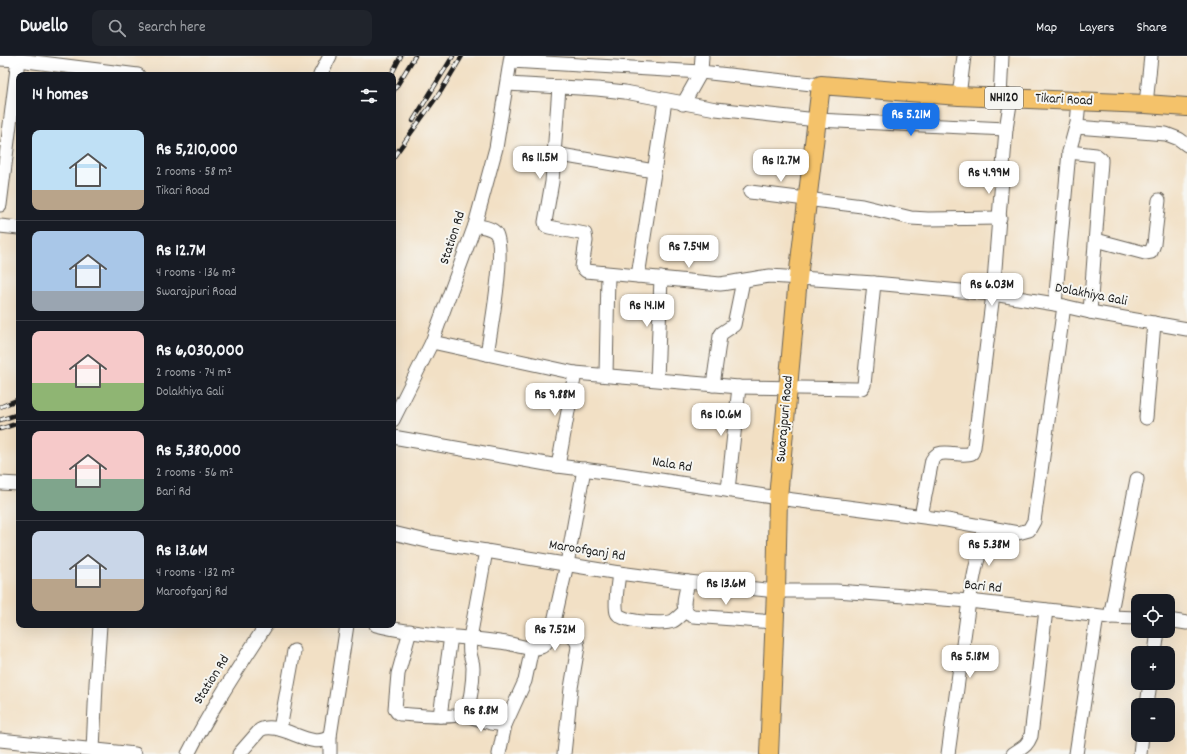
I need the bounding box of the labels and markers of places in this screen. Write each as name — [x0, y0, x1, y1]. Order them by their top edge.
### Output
pin: Rs 5.21M — [870, 103, 952, 137]
pin: Rs 11.5M — [499, 146, 581, 180]
pin: Rs 12.7M — [740, 149, 822, 183]
pin: Rs 4.99M — [948, 161, 1030, 195]
pin: Rs 7.54M — [648, 235, 730, 269]
pin: Rs 6.03M — [951, 273, 1033, 307]
pin: Rs 14.1M — [606, 294, 688, 328]
pin: Rs 9.88M — [514, 383, 596, 417]
pin: Rs 10.6M — [680, 403, 762, 437]
pin: Rs 5.38M — [948, 533, 1030, 567]
pin: Rs 13.6M — [685, 572, 767, 606]
pin: Rs 7.52M — [514, 618, 596, 652]
pin: Rs 5.18M — [929, 645, 1011, 679]
pin: Rs 8.8M — [444, 699, 518, 733]

